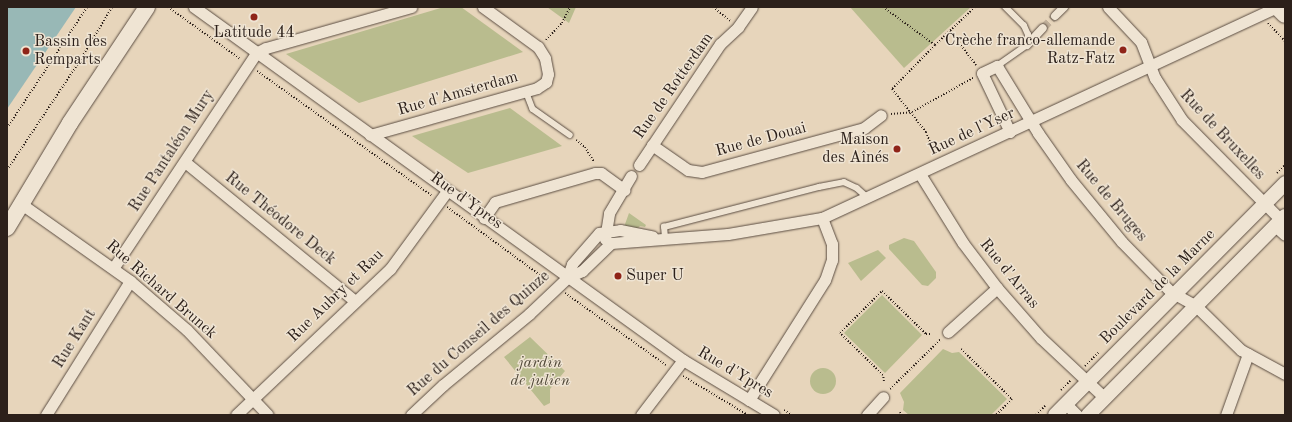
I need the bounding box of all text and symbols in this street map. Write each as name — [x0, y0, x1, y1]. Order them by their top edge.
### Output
marker: Latitude 44 — [249, 12, 259, 22]
place label: Latitude 44 — [213, 23, 295, 43]
street label: Rue de Rotterdam — [630, 29, 718, 143]
place label: Crèche franco-allemande Ratz-Fatz — [945, 31, 1115, 69]
place label: Bassin des Remparts — [34, 32, 107, 70]
marker: Crèche franco-allemande Ratz-Fatz — [1118, 45, 1128, 55]
marker: Bassin des Remparts — [21, 46, 31, 56]
street label: Rue d'Amsterdam — [396, 68, 520, 120]
street label: Rue Pantaléon Mury — [125, 86, 219, 216]
street label: Rue de Bruxelles — [1175, 86, 1269, 184]
street label: Rue de l'Yser — [926, 104, 1018, 160]
street label: Rue de Douai — [713, 119, 809, 161]
place label: Maison des Aînés — [822, 130, 889, 168]
marker: Maison des Aînés — [892, 144, 902, 154]
street label: Rue de Bruges — [1071, 156, 1151, 246]
street label: Rue Théodore Deck — [221, 168, 339, 270]
street label: Rue d'Ypres — [426, 168, 506, 234]
street label: Boulevard de la Marne — [1096, 225, 1220, 349]
street label: Rue d'Arras — [975, 235, 1043, 313]
street label: Rue Richard Brunck — [102, 237, 220, 343]
street label: Rue Aubry et Rau — [284, 245, 388, 347]
place label: Super U — [626, 266, 684, 286]
street label: Rue du Conseil des Quinze — [404, 267, 554, 401]
marker: Super U — [613, 271, 623, 281]
street label: Rue Kant — [49, 306, 101, 372]
street label: Rue d'Ypres — [694, 343, 776, 403]
park label: jardin de julien — [510, 353, 570, 391]

